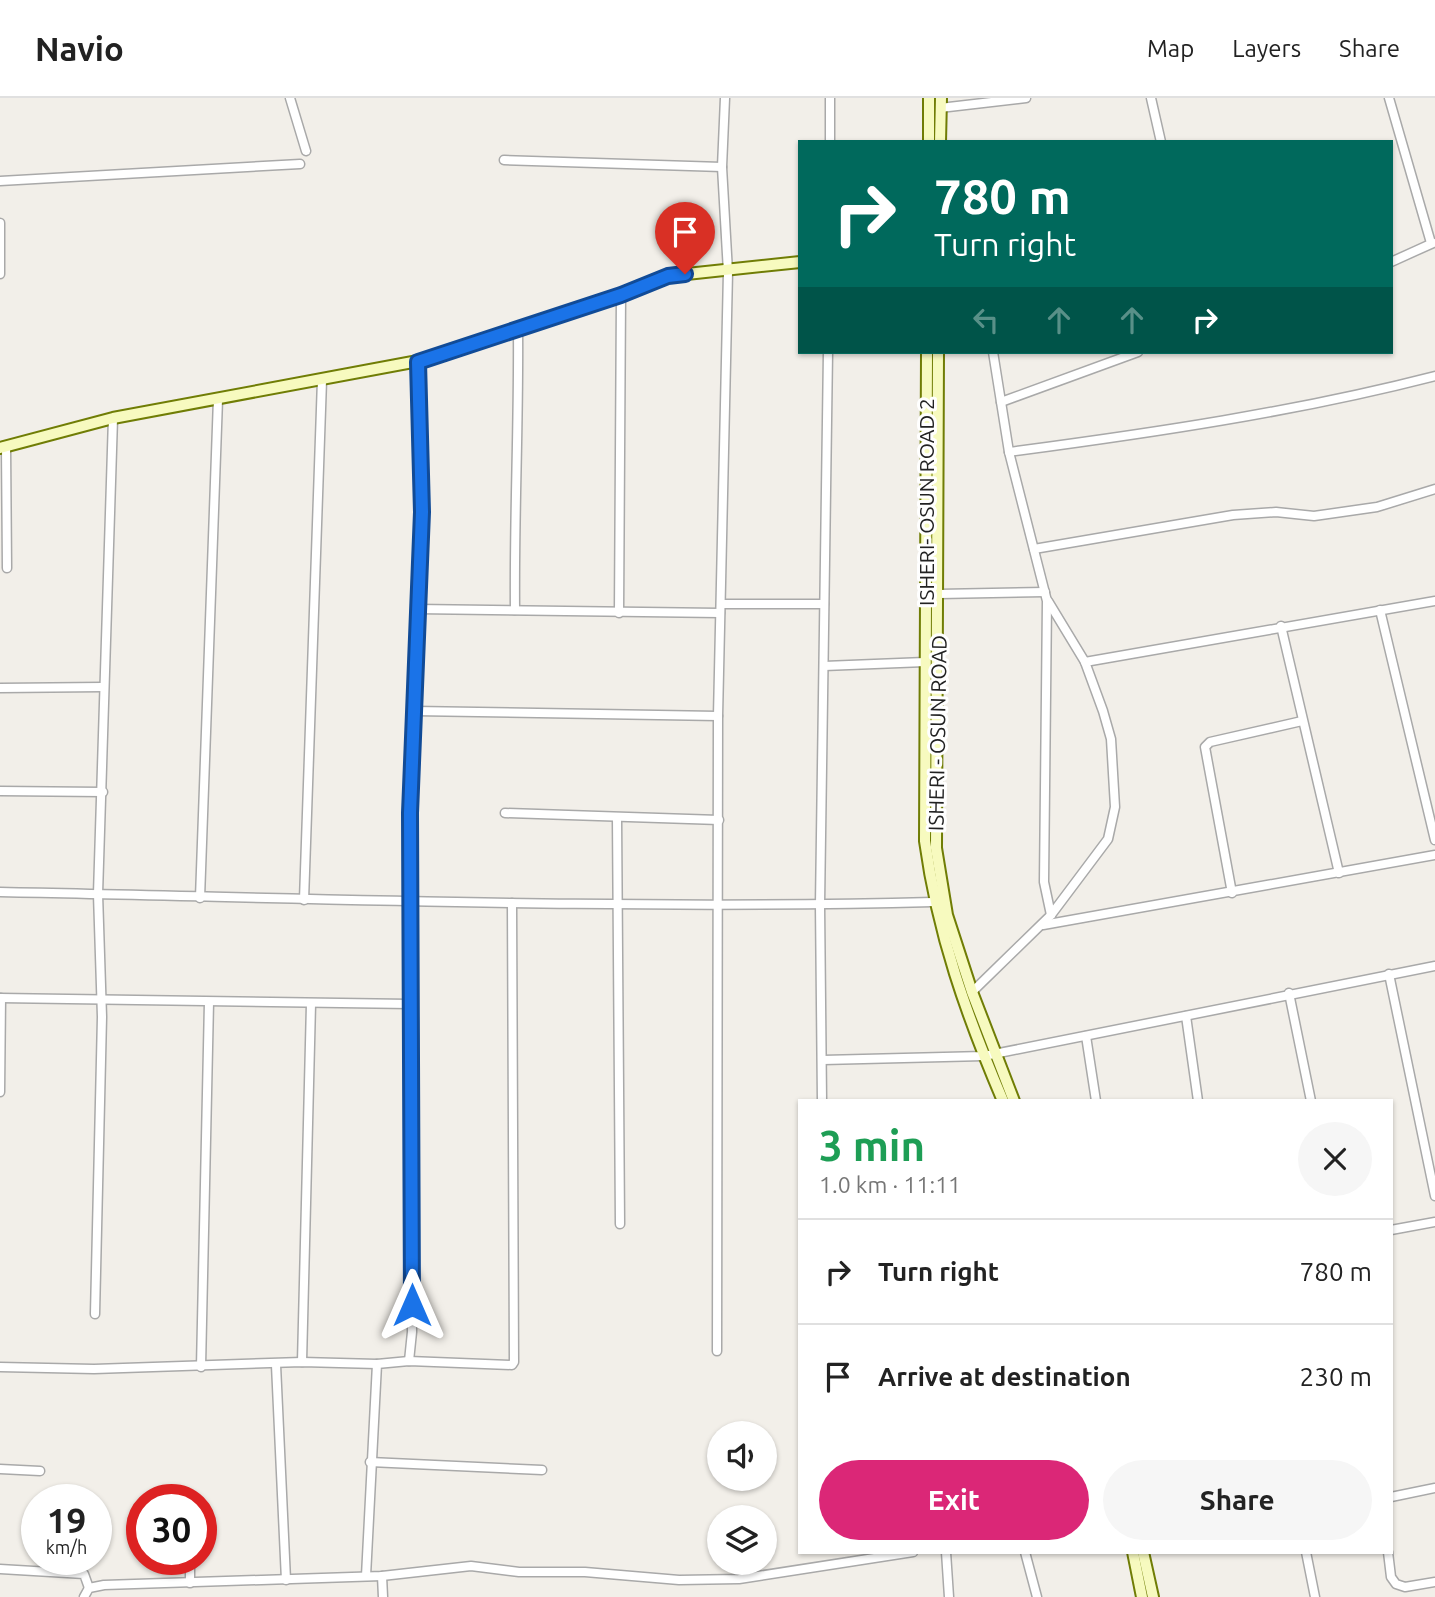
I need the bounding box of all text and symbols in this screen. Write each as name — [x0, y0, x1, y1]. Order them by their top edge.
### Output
text: Navio — [35, 30, 124, 67]
text: Map — [1147, 35, 1194, 62]
text: Layers — [1232, 35, 1301, 62]
text: Share — [1339, 35, 1400, 62]
icon: right — [819, 168, 910, 259]
text: 780 m — [934, 168, 1071, 223]
pin — [655, 202, 715, 274]
icon: arrive — [666, 213, 704, 251]
text: Turn right — [934, 226, 1076, 262]
icon: left — [967, 301, 1005, 339]
icon: ahead — [1040, 301, 1078, 339]
icon: ahead — [1113, 301, 1151, 339]
icon: right — [1186, 301, 1224, 339]
street label: ISHERI- OSUN ROAD 2 — [914, 398, 938, 606]
street label: ISHERI - OSUN ROAD — [923, 635, 951, 831]
text: 3 min — [819, 1122, 925, 1169]
button: close — [1298, 1122, 1372, 1196]
text: 1.0 km · 11:11 — [819, 1172, 961, 1197]
icon: right — [819, 1253, 857, 1291]
text: Turn right — [878, 1257, 999, 1286]
text: 780 m — [1300, 1257, 1372, 1286]
position arrow — [375, 1268, 449, 1342]
icon: arrive — [819, 1358, 857, 1396]
text: Arrive at destination — [878, 1362, 1131, 1391]
text: 230 m — [1300, 1362, 1372, 1391]
map controls — [707, 1421, 777, 1575]
button: sound — [707, 1421, 777, 1491]
button: Exit — [819, 1460, 1089, 1540]
button: Share — [1103, 1460, 1372, 1540]
speed limit sign: 30 — [126, 1484, 217, 1575]
text: 19 — [47, 1500, 86, 1540]
button: layers — [707, 1505, 777, 1575]
text: km/h — [46, 1537, 87, 1557]

